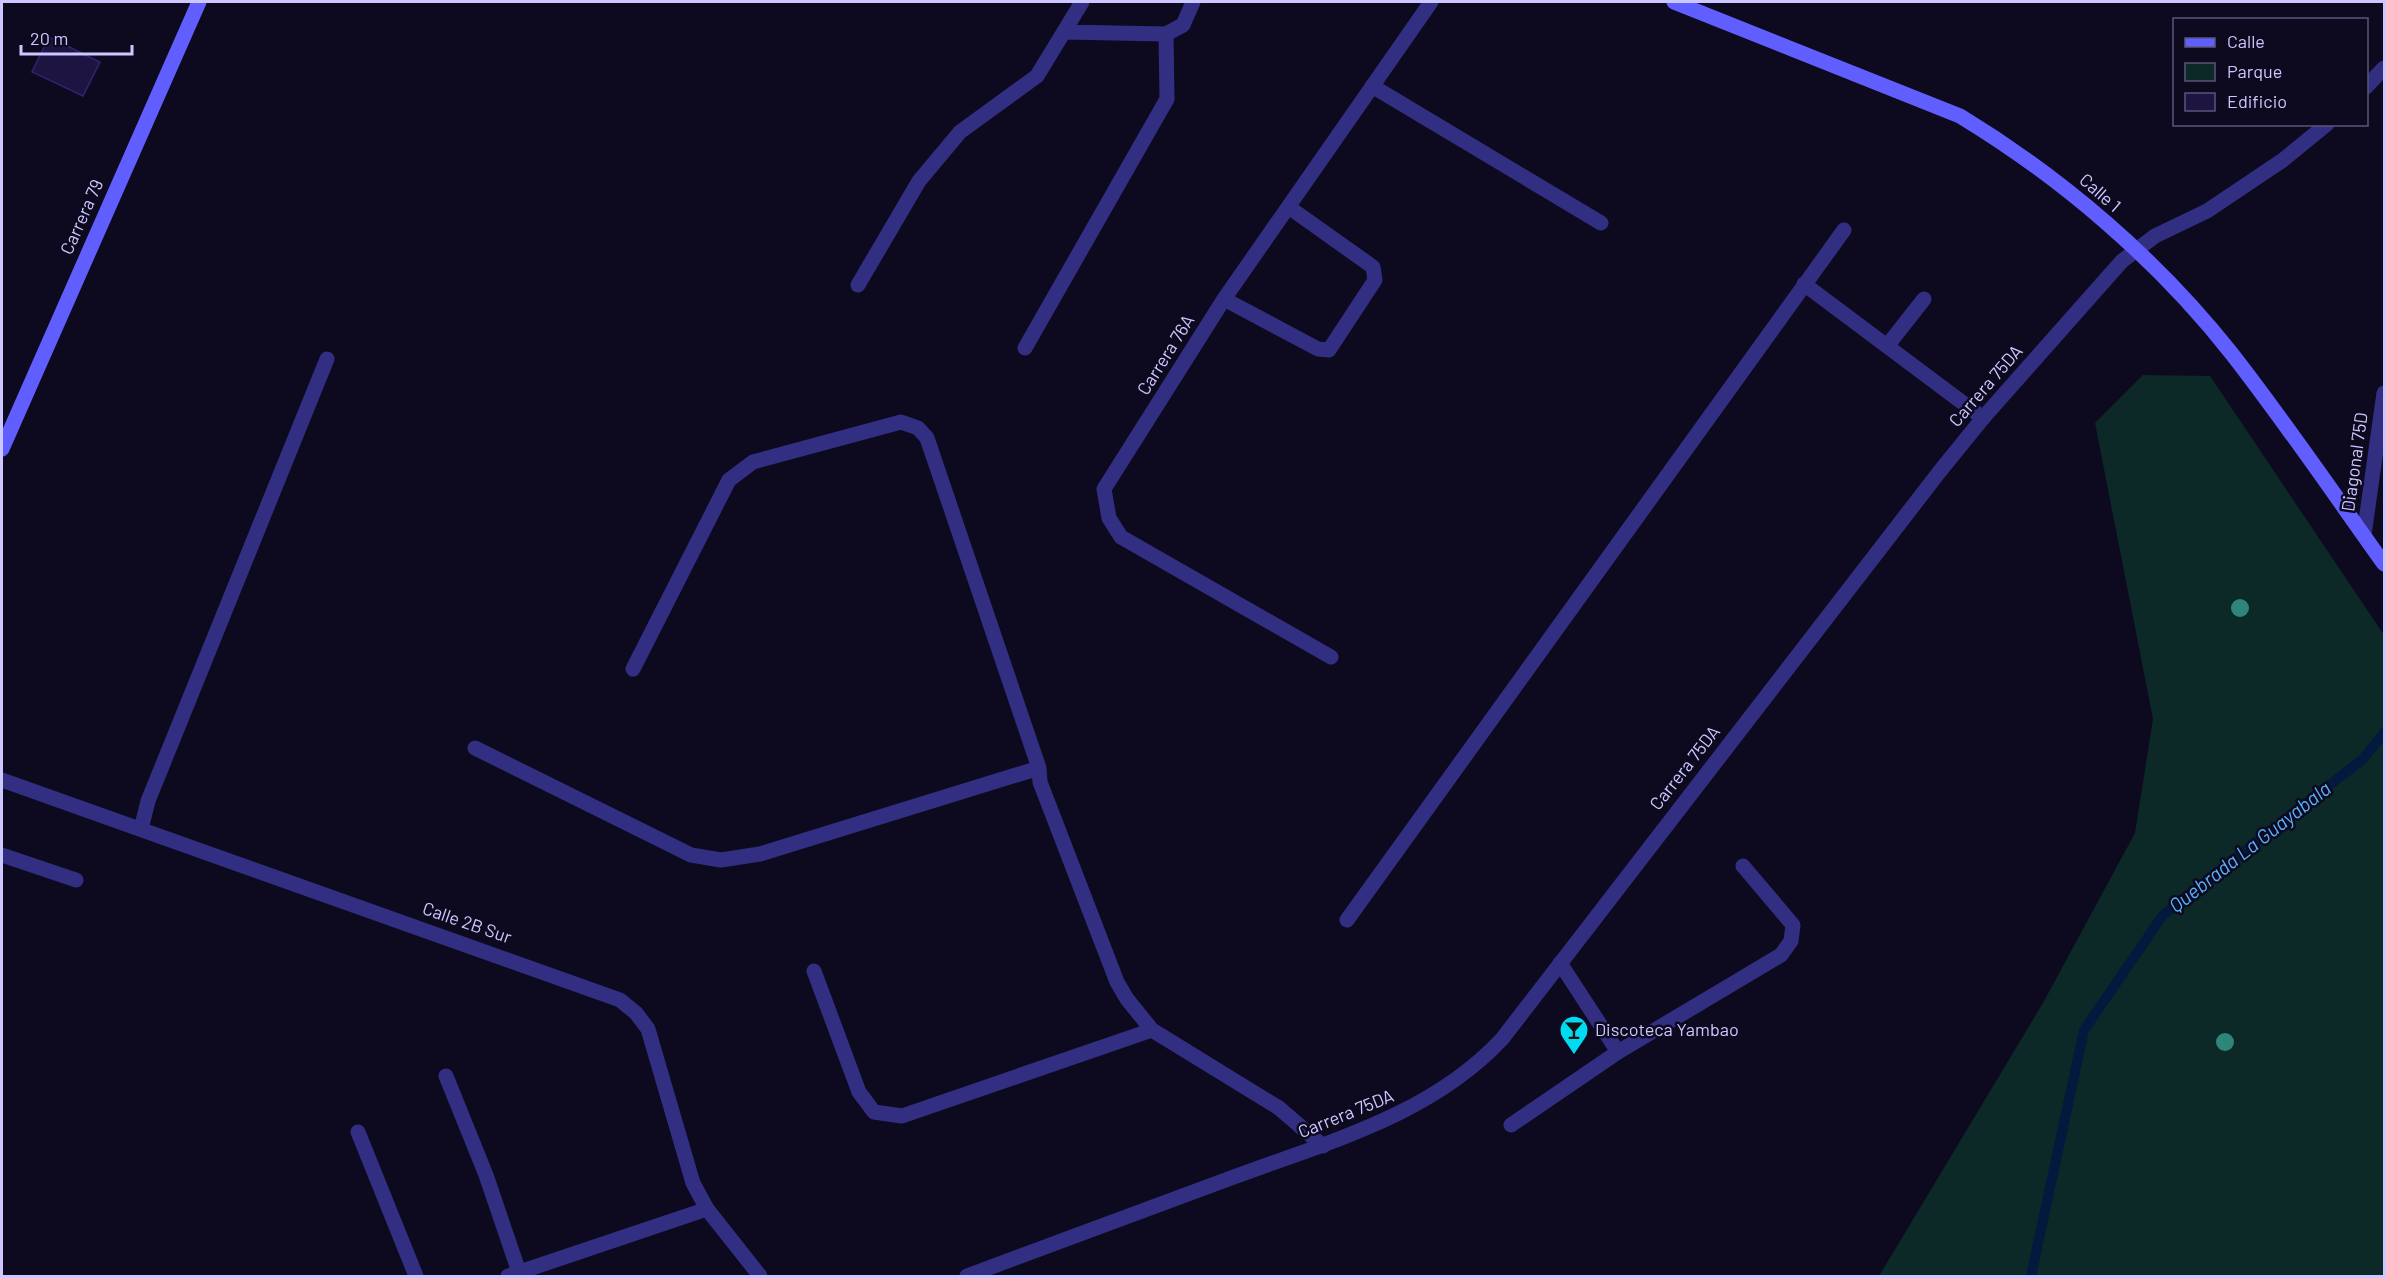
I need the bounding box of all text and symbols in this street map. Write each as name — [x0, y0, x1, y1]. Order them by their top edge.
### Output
scale bar — [21, 18, 132, 56]
legend — [2173, 18, 2368, 126]
text: 20 m — [30, 27, 68, 49]
text: Calle — [2227, 30, 2265, 52]
text: Parque — [2227, 60, 2282, 82]
text: Edificio — [2227, 90, 2287, 112]
street label: Calle 1 — [2075, 168, 2126, 216]
street label: Carrera 79 — [55, 176, 107, 258]
street label: Carrera 76A — [1132, 310, 1199, 399]
street label: Carrera 75DA — [1944, 340, 2027, 431]
street label: Diagonal 75D — [2336, 411, 2372, 513]
street label: Carrera 75DA — [1644, 721, 1724, 814]
water label: Quebrada La Guayabala — [2164, 776, 2335, 917]
street label: Calle 2B Sur — [420, 897, 515, 948]
bar icon: Discoteca Yambao — [1558, 1014, 1590, 1056]
place label: Discoteca Yambao — [1595, 1018, 1739, 1040]
street label: Carrera 75DA — [1295, 1084, 1397, 1142]

